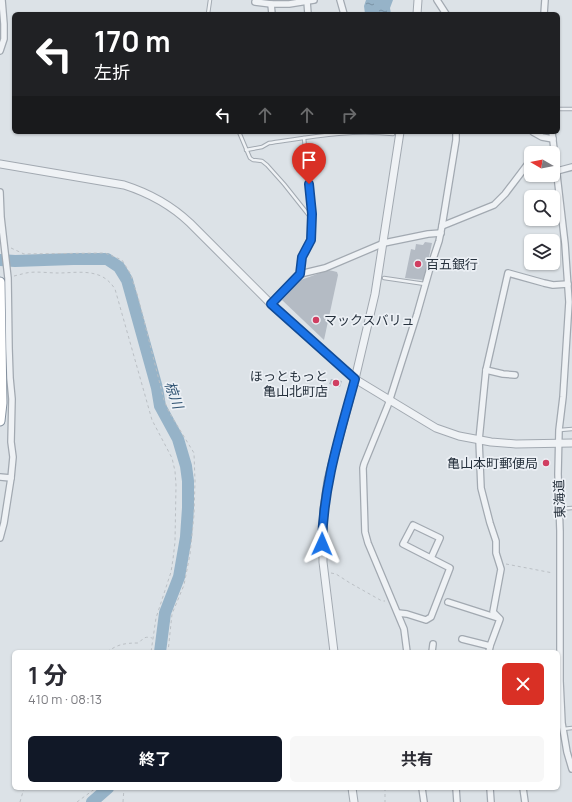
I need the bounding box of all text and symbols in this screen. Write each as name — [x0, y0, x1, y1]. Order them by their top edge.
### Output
text: 170 m — [94, 22, 170, 60]
icon: left — [28, 28, 80, 80]
text: 左折 — [94, 60, 130, 84]
icon: left — [212, 104, 234, 126]
icon: ahead — [254, 104, 276, 126]
icon: ahead — [296, 104, 318, 126]
icon: right — [338, 104, 360, 126]
pin — [292, 143, 326, 184]
north arrow — [524, 146, 560, 182]
map controls — [524, 146, 560, 270]
icon: arrive — [298, 149, 320, 171]
button: search — [524, 190, 560, 226]
button: layers — [524, 234, 560, 270]
place label: 百五銀行 — [426, 255, 478, 273]
marker: 百五銀行 — [413, 259, 423, 269]
place label: マックスバリュ — [324, 311, 415, 329]
marker: マックスバリュ — [311, 315, 321, 325]
place label: ほっともっと 亀山北町店 — [250, 367, 328, 400]
water label: 椋川 — [161, 378, 189, 413]
marker: ほっともっと 亀山北町店 — [331, 378, 341, 388]
place label: 亀山本町郵便局 — [447, 454, 538, 472]
marker: 亀山本町郵便局 — [541, 458, 551, 468]
street label: 東海道 — [549, 479, 569, 519]
position arrow — [301, 523, 343, 565]
text: 1 分 — [28, 658, 67, 691]
button: close — [502, 663, 544, 705]
text: 410 m · 08:13 — [28, 690, 102, 708]
button: 終了 — [28, 736, 282, 782]
button: 共有 — [290, 736, 544, 782]

